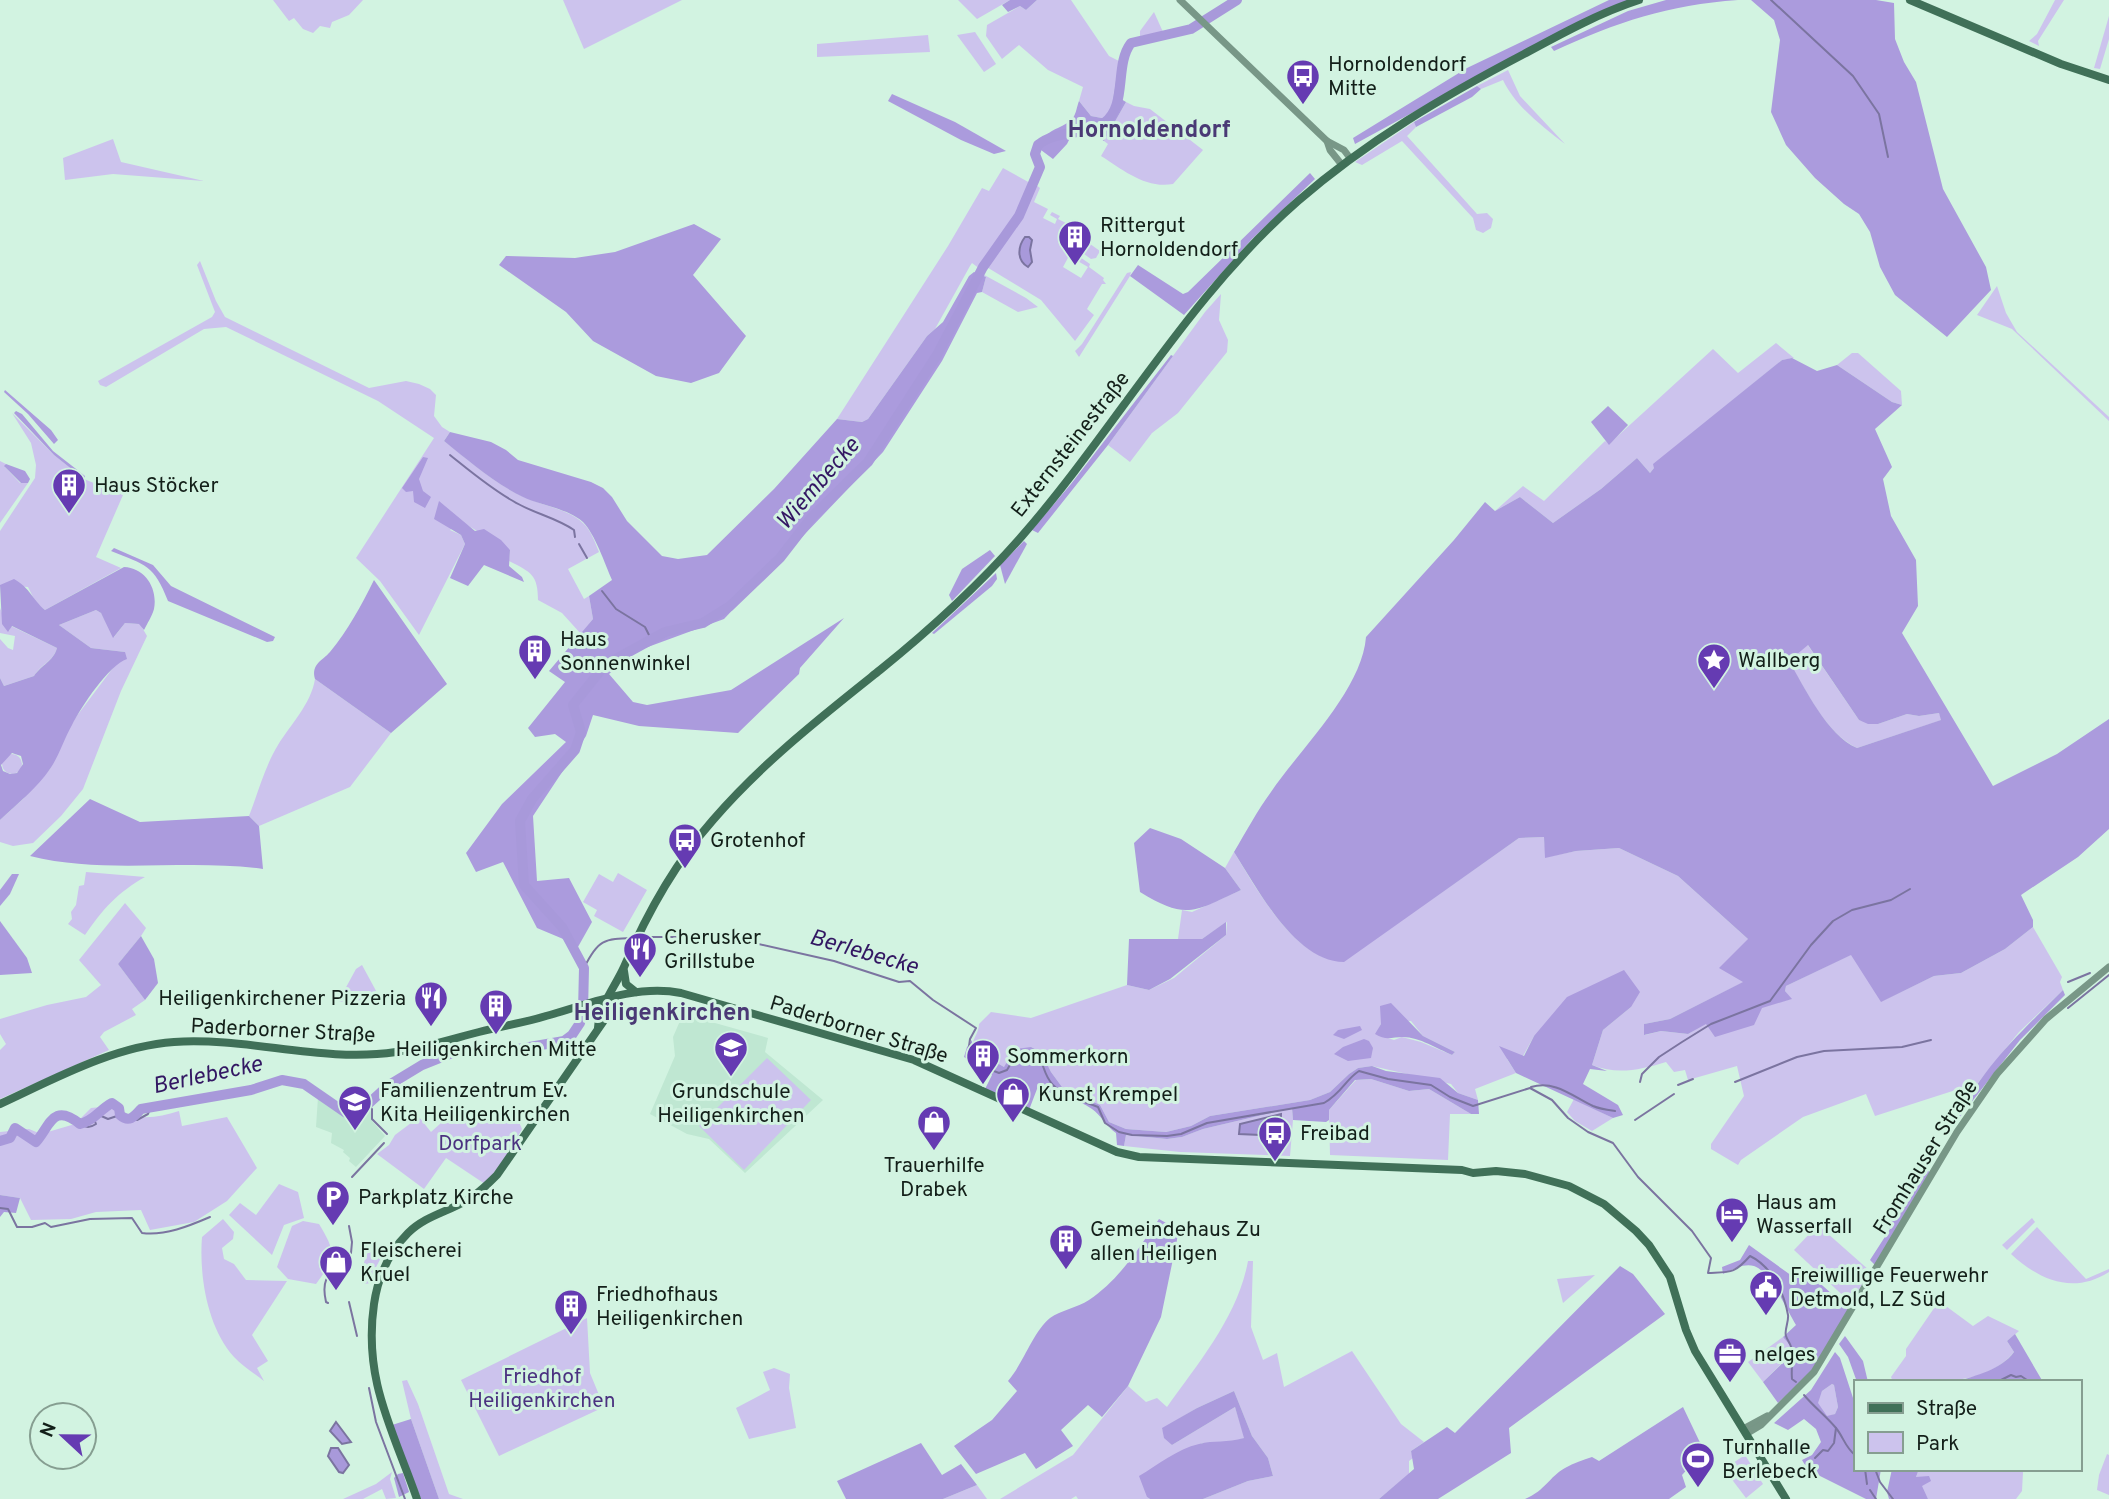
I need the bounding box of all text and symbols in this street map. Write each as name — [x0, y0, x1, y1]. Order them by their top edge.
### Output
place label: Hornoldendorf Mitte — [1328, 52, 1466, 103]
bus stop icon: Hornoldendorf Mitte — [1284, 57, 1322, 106]
district label: Hornoldendorf — [1068, 116, 1231, 146]
place label: Rittergut Hornoldendorf — [1100, 213, 1238, 264]
building icon: Rittergut Hornoldendorf — [1056, 218, 1094, 267]
street label: Externsteinestraße — [1006, 366, 1137, 523]
water label: Wiembecke — [771, 432, 868, 537]
building icon: Haus Stöcker — [50, 466, 88, 515]
place label: Haus Stöcker — [94, 473, 219, 500]
place label: Haus Sonnenwinkel — [560, 627, 691, 678]
building icon: Haus Sonnenwinkel — [516, 632, 554, 681]
place icon: Wallberg — [1695, 641, 1733, 690]
place label: Wallberg — [1738, 648, 1820, 675]
bus stop icon: Grotenhof — [666, 821, 704, 870]
place label: Grotenhof — [710, 828, 805, 855]
water label: Berlebecke — [806, 924, 922, 983]
place label: Cherusker Grillstube — [664, 925, 761, 976]
restaurant icon: Cherusker Grillstube — [621, 930, 659, 979]
restaurant icon: Heiligenkirchener Pizzeria — [412, 979, 450, 1028]
place label: Heiligenkirchener Pizzeria — [158, 986, 406, 1013]
building icon: Heiligenkirchen Mitte — [477, 987, 515, 1036]
street label: Paderborner Straße — [766, 990, 951, 1070]
district label: Heiligenkirchen — [573, 999, 751, 1029]
street label: Paderborner Straße — [190, 1013, 376, 1050]
school or university icon: Grundschule Heiligenkirchen — [712, 1029, 750, 1078]
place label: Heiligenkirchen Mitte — [395, 1037, 597, 1064]
building icon: Sommerkorn — [964, 1037, 1002, 1086]
place label: Sommerkorn — [1007, 1044, 1129, 1071]
water label: Berlebecke — [150, 1050, 266, 1102]
shop icon: Kunst Krempel — [994, 1075, 1032, 1124]
street label: Fromhauser Straße — [1868, 1075, 1985, 1240]
place label: Familienzentrum Ev. Kita Heiligenkirchen — [380, 1078, 570, 1129]
place label: Grundschule Heiligenkirchen — [657, 1079, 805, 1130]
place label: Kunst Krempel — [1038, 1082, 1178, 1109]
school or university icon: Familienzentrum Ev. Kita Heiligenkirchen — [336, 1083, 374, 1132]
shop icon: Trauerhilfe Drabek — [915, 1103, 953, 1152]
bus stop icon: Freibad — [1256, 1114, 1294, 1163]
place label: Freibad — [1300, 1121, 1370, 1148]
park label: Dorfpark — [438, 1131, 522, 1158]
place label: Trauerhilfe Drabek — [884, 1153, 984, 1204]
parking icon: Parkplatz Kirche — [314, 1178, 352, 1227]
place label: Parkplatz Kirche — [358, 1185, 514, 1212]
place label: Haus am Wasserfall — [1756, 1190, 1852, 1241]
hotel icon: Haus am Wasserfall — [1713, 1195, 1751, 1244]
place label: Gemeindehaus Zu allen Heiligen — [1090, 1217, 1261, 1268]
building icon: Gemeindehaus Zu allen Heiligen — [1047, 1222, 1085, 1271]
place label: Fleischerei Kruel — [360, 1238, 462, 1289]
shop icon: Fleischerei Kruel — [317, 1243, 355, 1292]
place label: Freiwillige Feuerwehr Detmold, LZ Süd — [1790, 1263, 1988, 1314]
public building icon: Freiwillige Feuerwehr Detmold, LZ Süd — [1747, 1268, 1785, 1317]
place label: Friedhofhaus Heiligenkirchen — [596, 1282, 743, 1333]
building icon: Friedhofhaus Heiligenkirchen — [552, 1287, 590, 1336]
office icon: nelges — [1711, 1335, 1749, 1384]
place label: nelges — [1754, 1342, 1816, 1369]
park label: Friedhof Heiligenkirchen — [468, 1364, 616, 1415]
legend — [1854, 1380, 2081, 1471]
text: Straße — [1916, 1396, 1977, 1423]
north arrow — [28, 1401, 98, 1471]
text: N — [35, 1420, 63, 1441]
text: Park — [1916, 1431, 1959, 1458]
place label: Turnhalle Berlebeck — [1722, 1435, 1818, 1486]
sports icon: Turnhalle Berlebeck — [1679, 1440, 1717, 1489]

